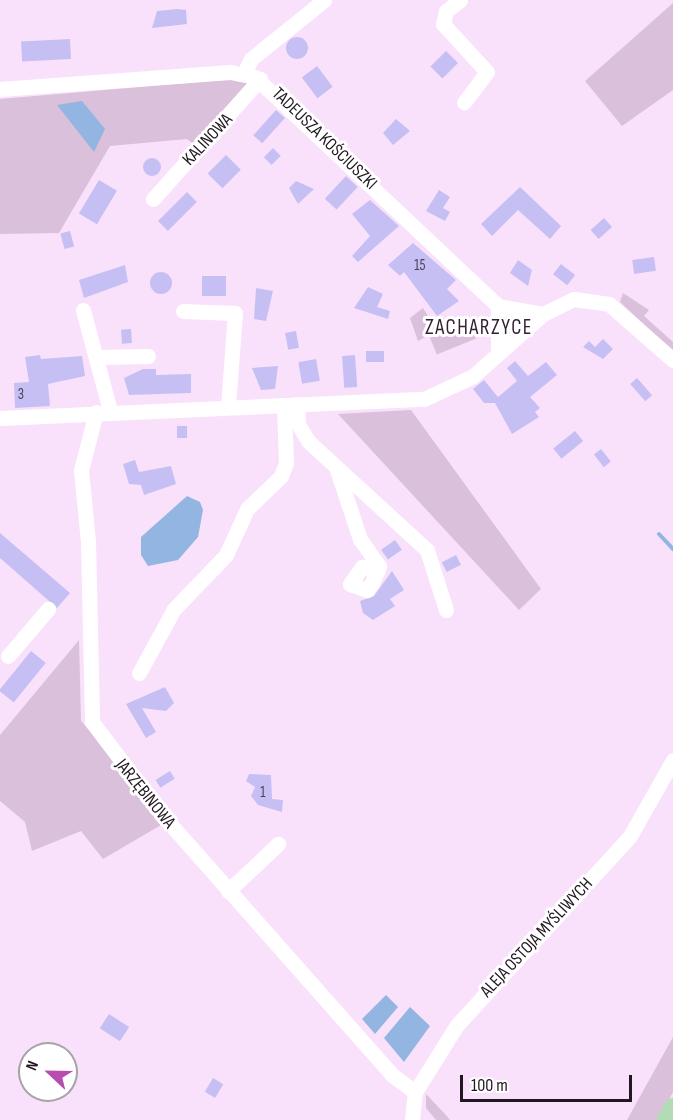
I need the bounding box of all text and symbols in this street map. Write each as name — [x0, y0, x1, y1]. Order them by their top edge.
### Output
street label: TADEUSZA KOŚCIUSZKI — [267, 83, 381, 195]
street label: KALINOWA — [179, 110, 237, 170]
house number: 15 — [414, 257, 426, 275]
district label: ZACHARZYCE — [425, 315, 533, 341]
house number: 3 — [18, 386, 24, 404]
street label: JARZĘBINOWA — [110, 755, 180, 833]
house number: 1 — [260, 784, 266, 802]
street label: ALEJA OSTOJA MYŚLIWYCH — [476, 874, 598, 1002]
north arrow — [18, 1042, 78, 1102]
text: N — [22, 1058, 43, 1073]
scale bar — [463, 1063, 636, 1101]
text: 100 m — [471, 1075, 508, 1096]

